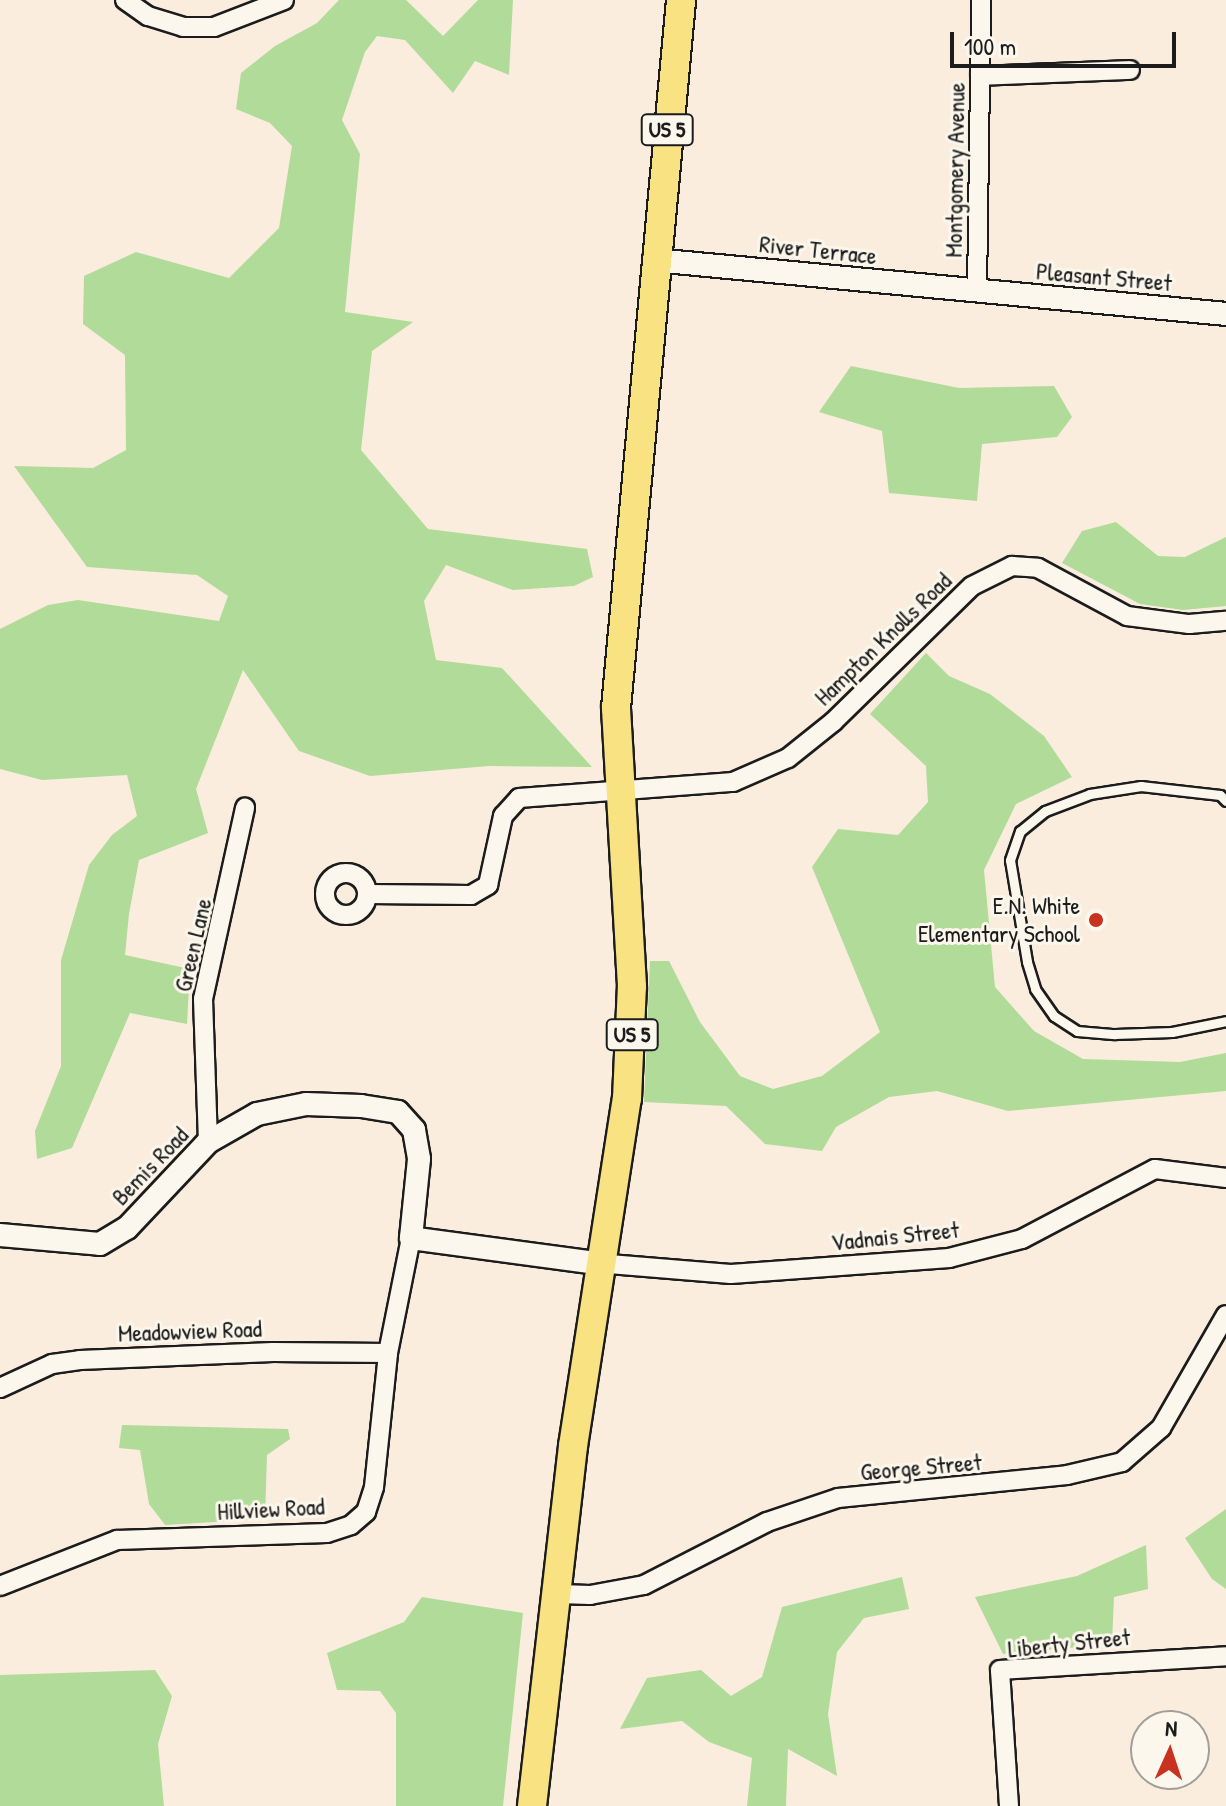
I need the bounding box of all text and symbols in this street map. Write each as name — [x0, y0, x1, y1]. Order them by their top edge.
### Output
scale bar — [954, 16, 1180, 66]
text: 100 m — [964, 30, 1016, 62]
street label: Montgomery Avenue — [939, 82, 971, 258]
road number: US 5 — [639, 112, 695, 148]
street label: River Terrace — [758, 230, 878, 270]
street label: Pleasant Street — [1035, 257, 1173, 297]
street label: Hampton Knolls Road — [809, 566, 957, 712]
place label: E.N. White Elementary School — [918, 892, 1080, 948]
street label: Green Lane — [168, 895, 218, 995]
marker: E.N. White Elementary School — [1087, 911, 1105, 929]
road number: US 5 — [604, 1017, 660, 1053]
street label: Bemis Road — [106, 1121, 194, 1211]
street label: Vadnais Street — [830, 1215, 960, 1257]
street label: Meadowview Road — [118, 1314, 262, 1348]
street label: George Street — [859, 1447, 983, 1487]
street label: Hillview Road — [217, 1492, 325, 1526]
street label: Liberty Street — [1006, 1622, 1132, 1664]
north arrow — [1130, 1710, 1210, 1790]
text: N — [1165, 1713, 1178, 1743]

